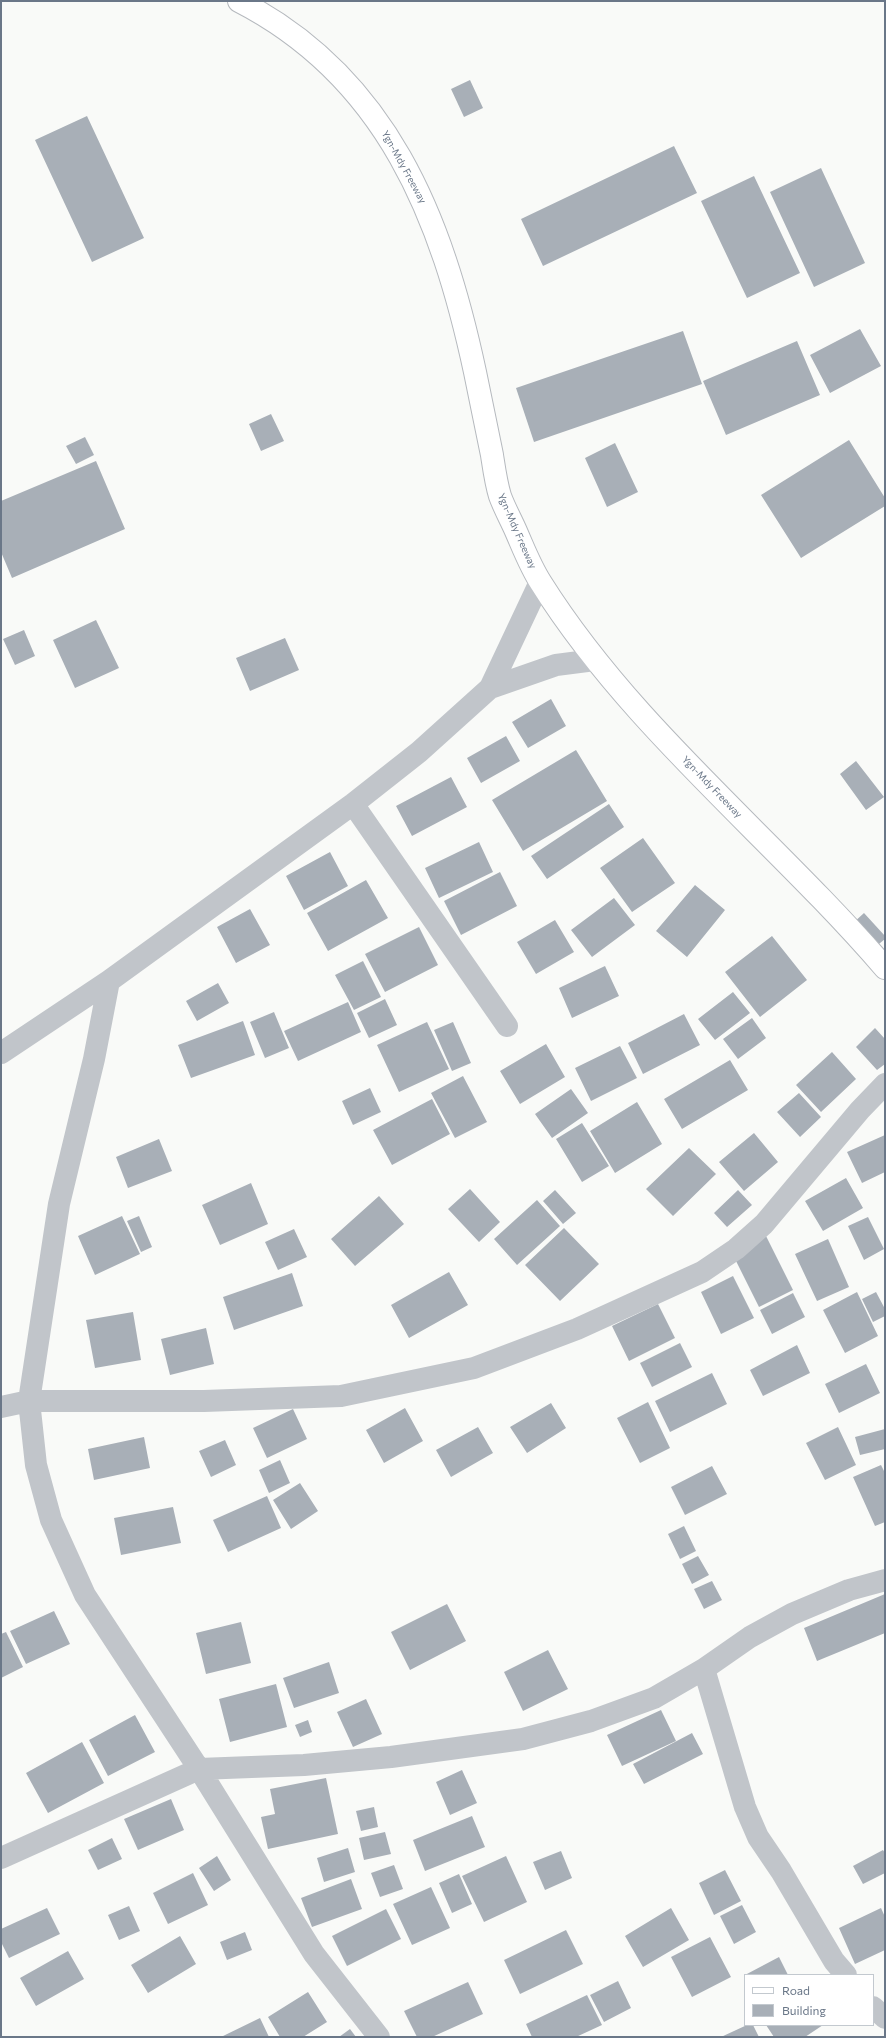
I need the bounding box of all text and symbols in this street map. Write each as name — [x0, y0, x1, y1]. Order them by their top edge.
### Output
street label: Ygn-Mdy Freeway — [379, 129, 429, 205]
street label: Ygn-Mdy Freeway — [495, 491, 539, 571]
street label: Ygn-Mdy Freeway — [679, 754, 745, 820]
legend — [744, 1974, 874, 2026]
text: Road — [782, 1983, 810, 1997]
text: Building — [782, 2003, 826, 2017]

